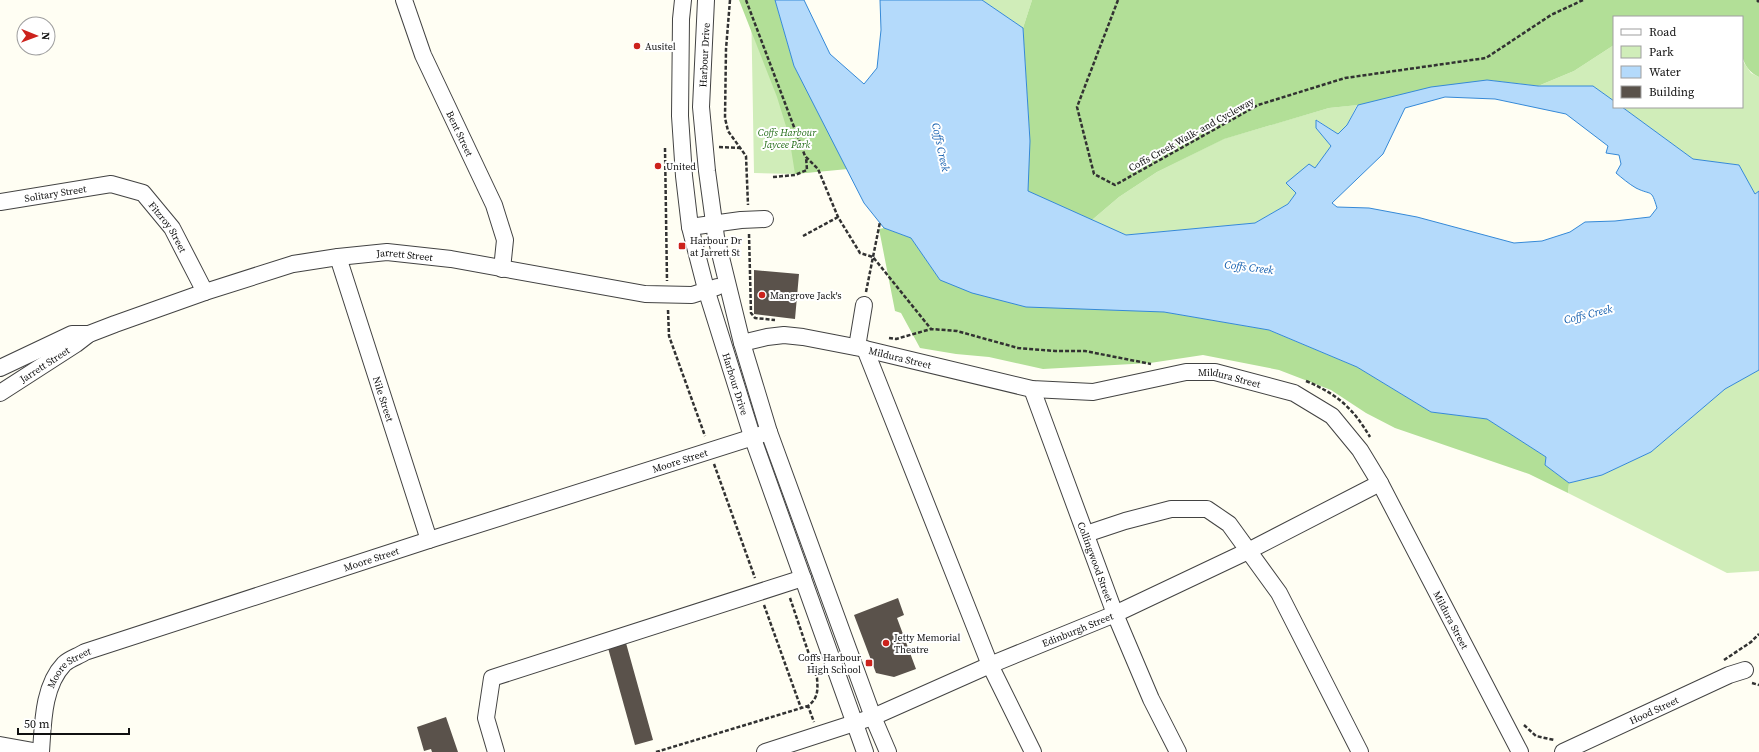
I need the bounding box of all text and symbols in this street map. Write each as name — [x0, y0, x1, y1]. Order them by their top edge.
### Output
north arrow — [16, 16, 56, 56]
legend — [1613, 16, 1743, 108]
street label: Harbour Drive — [696, 22, 713, 88]
text: Road — [1649, 24, 1676, 40]
text: N — [38, 32, 53, 40]
place label: Ausitel — [645, 40, 676, 53]
marker: Ausitel — [632, 41, 642, 51]
text: Park — [1649, 44, 1674, 60]
text: Water — [1649, 64, 1681, 80]
text: Building — [1649, 84, 1694, 100]
street label: Coffs Creek Walk- and Cycleway — [1126, 94, 1257, 174]
street label: Bent Street — [443, 109, 476, 159]
water label: Coffs Creek — [928, 121, 953, 174]
park label: Coffs Harbour Jaycee Park — [758, 126, 817, 151]
place label: United — [666, 160, 696, 173]
marker: United — [653, 161, 663, 171]
street label: Solitary Street — [23, 182, 88, 205]
street label: Fitzroy Street — [146, 199, 190, 255]
place label: Harbour Dr at Jarrett St — [690, 234, 742, 259]
marker: Harbour Dr at Jarrett St — [677, 241, 687, 251]
street label: Jarrett Street — [375, 246, 434, 264]
water label: Coffs Creek — [1224, 257, 1275, 278]
place label: Mangrove Jack's — [770, 289, 842, 302]
marker: Mangrove Jack's — [757, 290, 767, 300]
water label: Coffs Creek — [1562, 301, 1615, 328]
street label: Jarrett Street — [17, 343, 73, 386]
street label: Mildura Street — [867, 344, 933, 372]
street label: Harbour Drive — [719, 351, 751, 417]
street label: Mildura Street — [1198, 366, 1263, 391]
street label: Nile Street — [370, 375, 397, 424]
street label: Moore Street — [651, 446, 710, 476]
street label: Collingwood Street — [1075, 520, 1116, 604]
street label: Moore Street — [342, 544, 401, 574]
street label: Mildura Street — [1430, 589, 1472, 652]
street label: Edinburgh Street — [1040, 609, 1116, 650]
place label: Jetty Memorial Theatre — [893, 631, 960, 656]
marker: Jetty Memorial Theatre — [881, 638, 891, 648]
street label: Moore Street — [44, 644, 93, 690]
place label: Coffs Harbour High School — [798, 651, 862, 676]
marker: Coffs Harbour High School — [864, 658, 874, 668]
street label: Hood Street — [1627, 693, 1681, 727]
scale bar — [18, 710, 129, 736]
text: 50 m — [24, 716, 50, 732]

